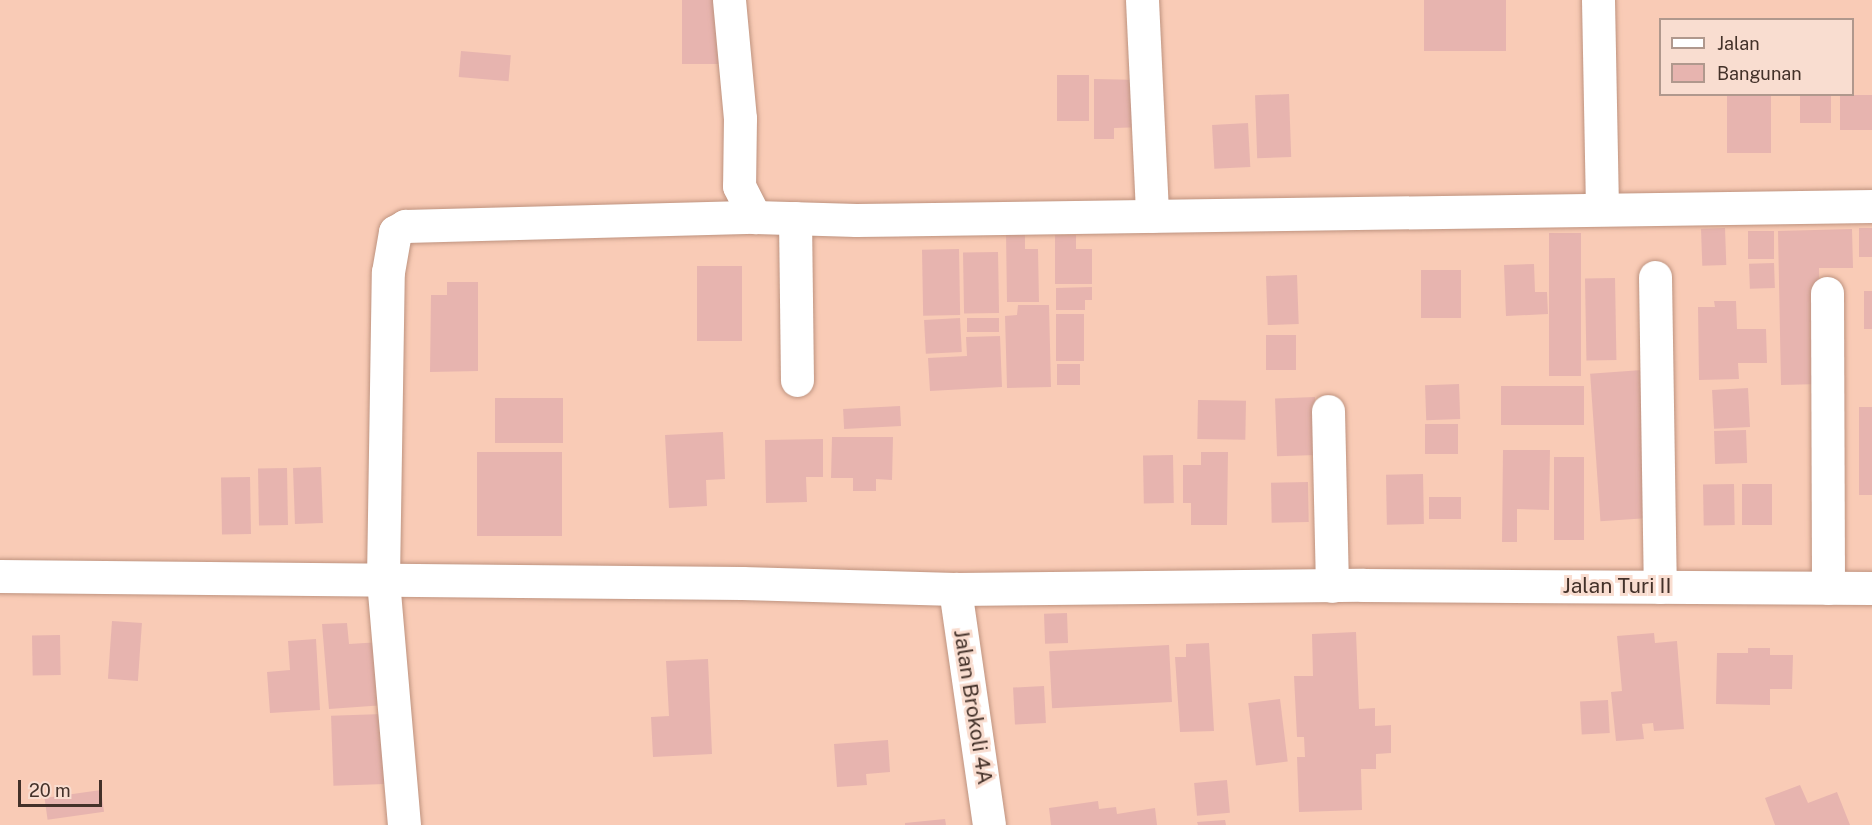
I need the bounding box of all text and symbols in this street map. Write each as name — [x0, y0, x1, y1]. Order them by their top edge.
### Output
legend — [1659, 18, 1854, 96]
text: Jalan — [1717, 33, 1760, 54]
text: Bangunan — [1717, 63, 1802, 84]
street label: Jalan Turi II — [1563, 573, 1671, 599]
street label: Jalan Brokoli 4A — [948, 628, 998, 786]
scale bar — [21, 768, 105, 806]
text: 20 m — [29, 780, 71, 801]

